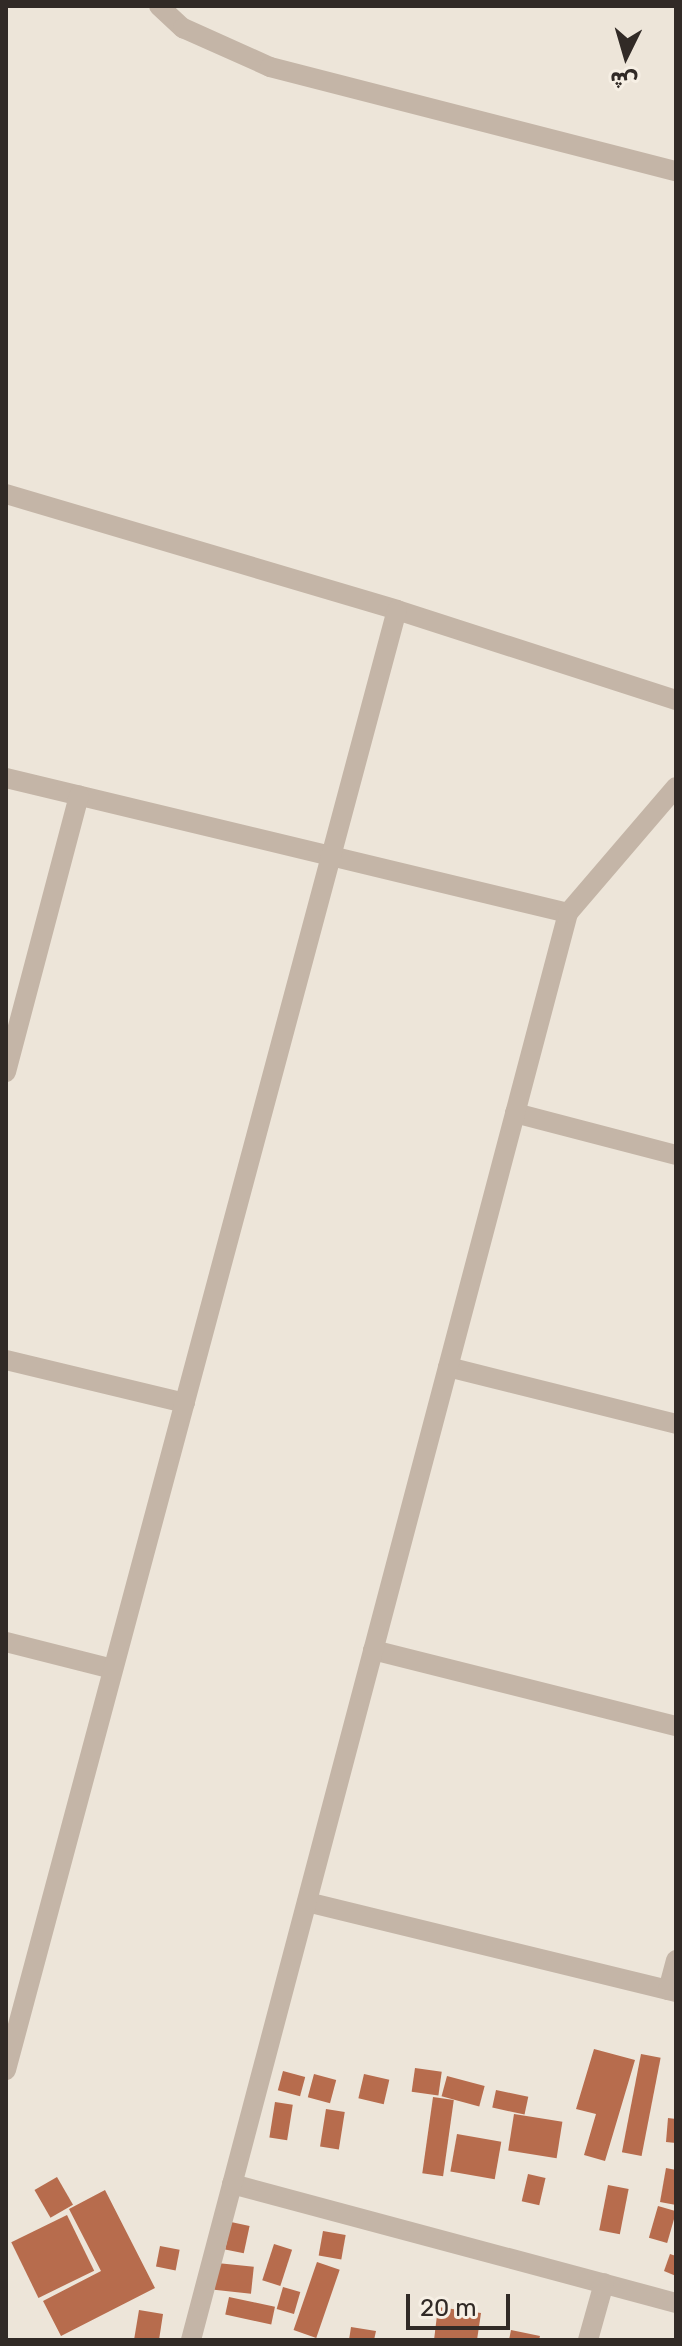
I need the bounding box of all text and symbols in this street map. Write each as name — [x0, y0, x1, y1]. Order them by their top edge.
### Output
north arrow — [586, 16, 666, 96]
text: ش — [609, 66, 639, 95]
scale bar — [410, 2278, 514, 2328]
text: 20 m — [420, 2294, 477, 2322]

